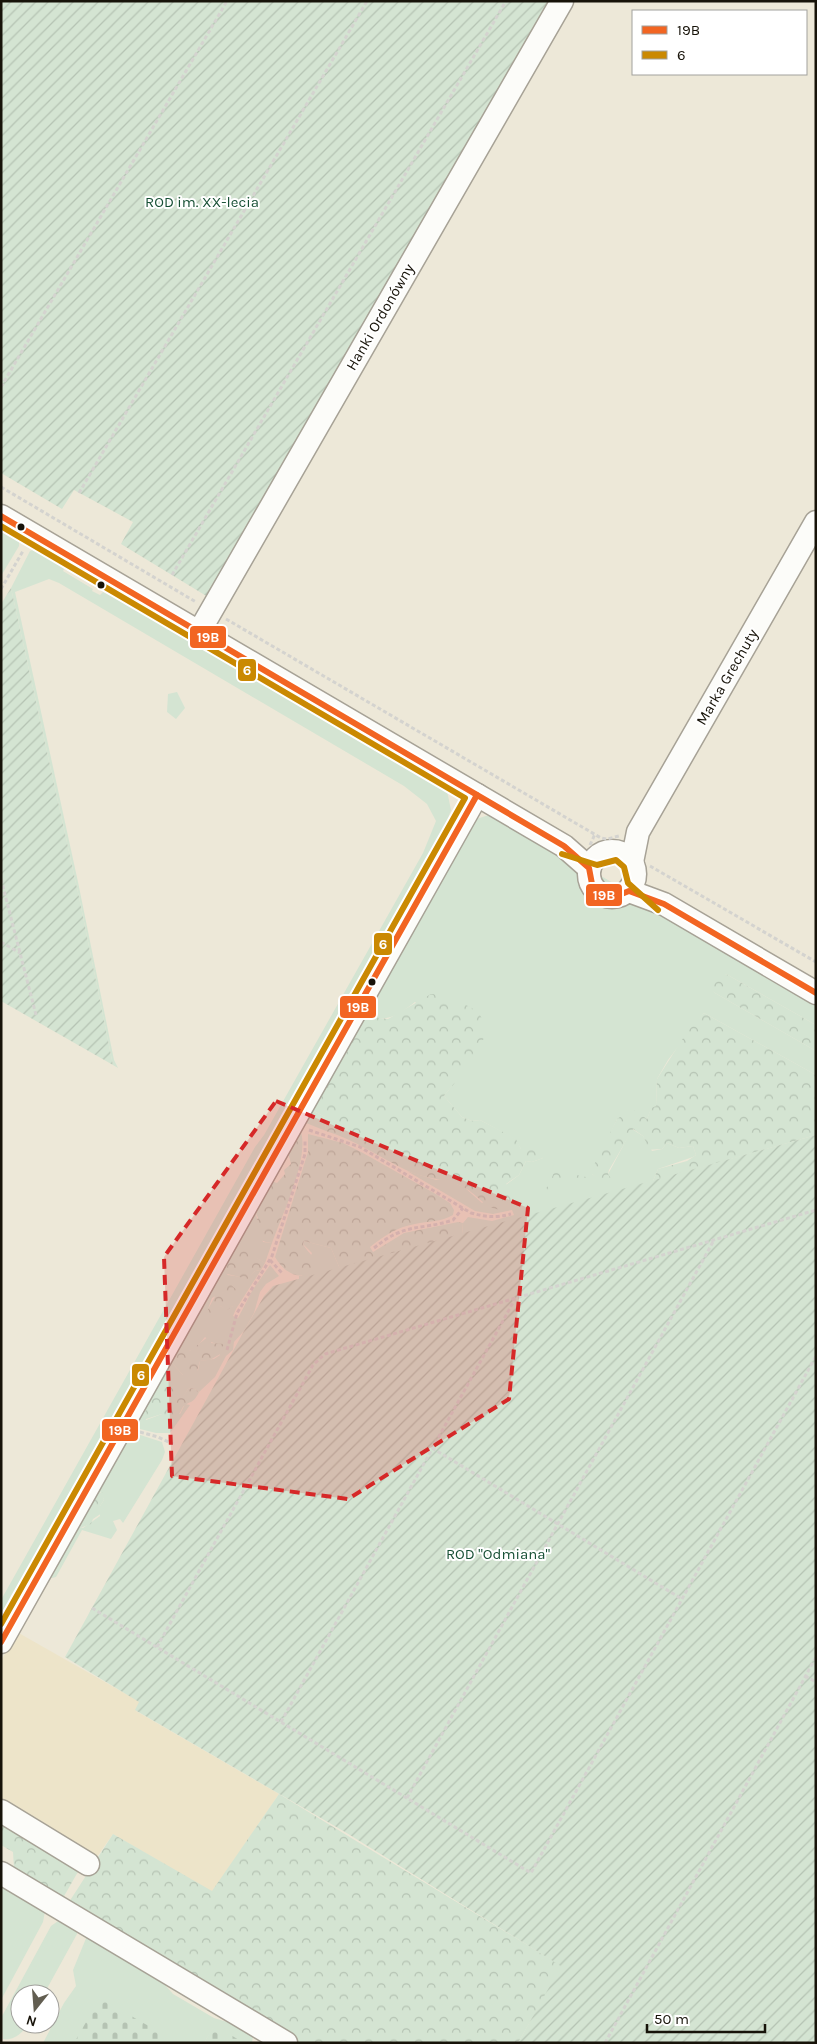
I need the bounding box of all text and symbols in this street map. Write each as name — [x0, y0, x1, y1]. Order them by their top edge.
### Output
legend — [632, 10, 807, 75]
text: 19B — [677, 21, 700, 39]
text: 6 — [677, 46, 686, 64]
park label: ROD im. XX-lecia — [145, 193, 259, 211]
street label: Hanki Ordonówny — [342, 260, 418, 374]
unlabelled marker — [16, 522, 26, 532]
unlabelled marker — [96, 580, 106, 590]
line badge: 19B — [189, 625, 227, 649]
street label: Marka Grechuty — [692, 626, 762, 728]
text: 19B — [197, 629, 219, 646]
line badge: 6 — [237, 658, 257, 682]
text: 6 — [243, 662, 251, 679]
line badge: 19B — [585, 883, 623, 907]
text: 19B — [593, 887, 615, 904]
line badge: 6 — [373, 932, 393, 956]
text: 6 — [379, 936, 387, 953]
unlabelled marker — [367, 977, 377, 987]
line badge: 19B — [339, 995, 377, 1019]
text: 19B — [347, 999, 369, 1016]
line badge: 6 — [131, 1363, 150, 1387]
text: 6 — [137, 1367, 145, 1384]
line badge: 19B — [101, 1418, 139, 1442]
text: 19B — [109, 1422, 131, 1439]
park label: ROD "Odmiana" — [446, 1545, 550, 1563]
north arrow — [10, 1984, 60, 2034]
scale bar — [647, 2002, 764, 2034]
text: 50 m — [654, 2010, 689, 2028]
text: N — [24, 2011, 39, 2031]

